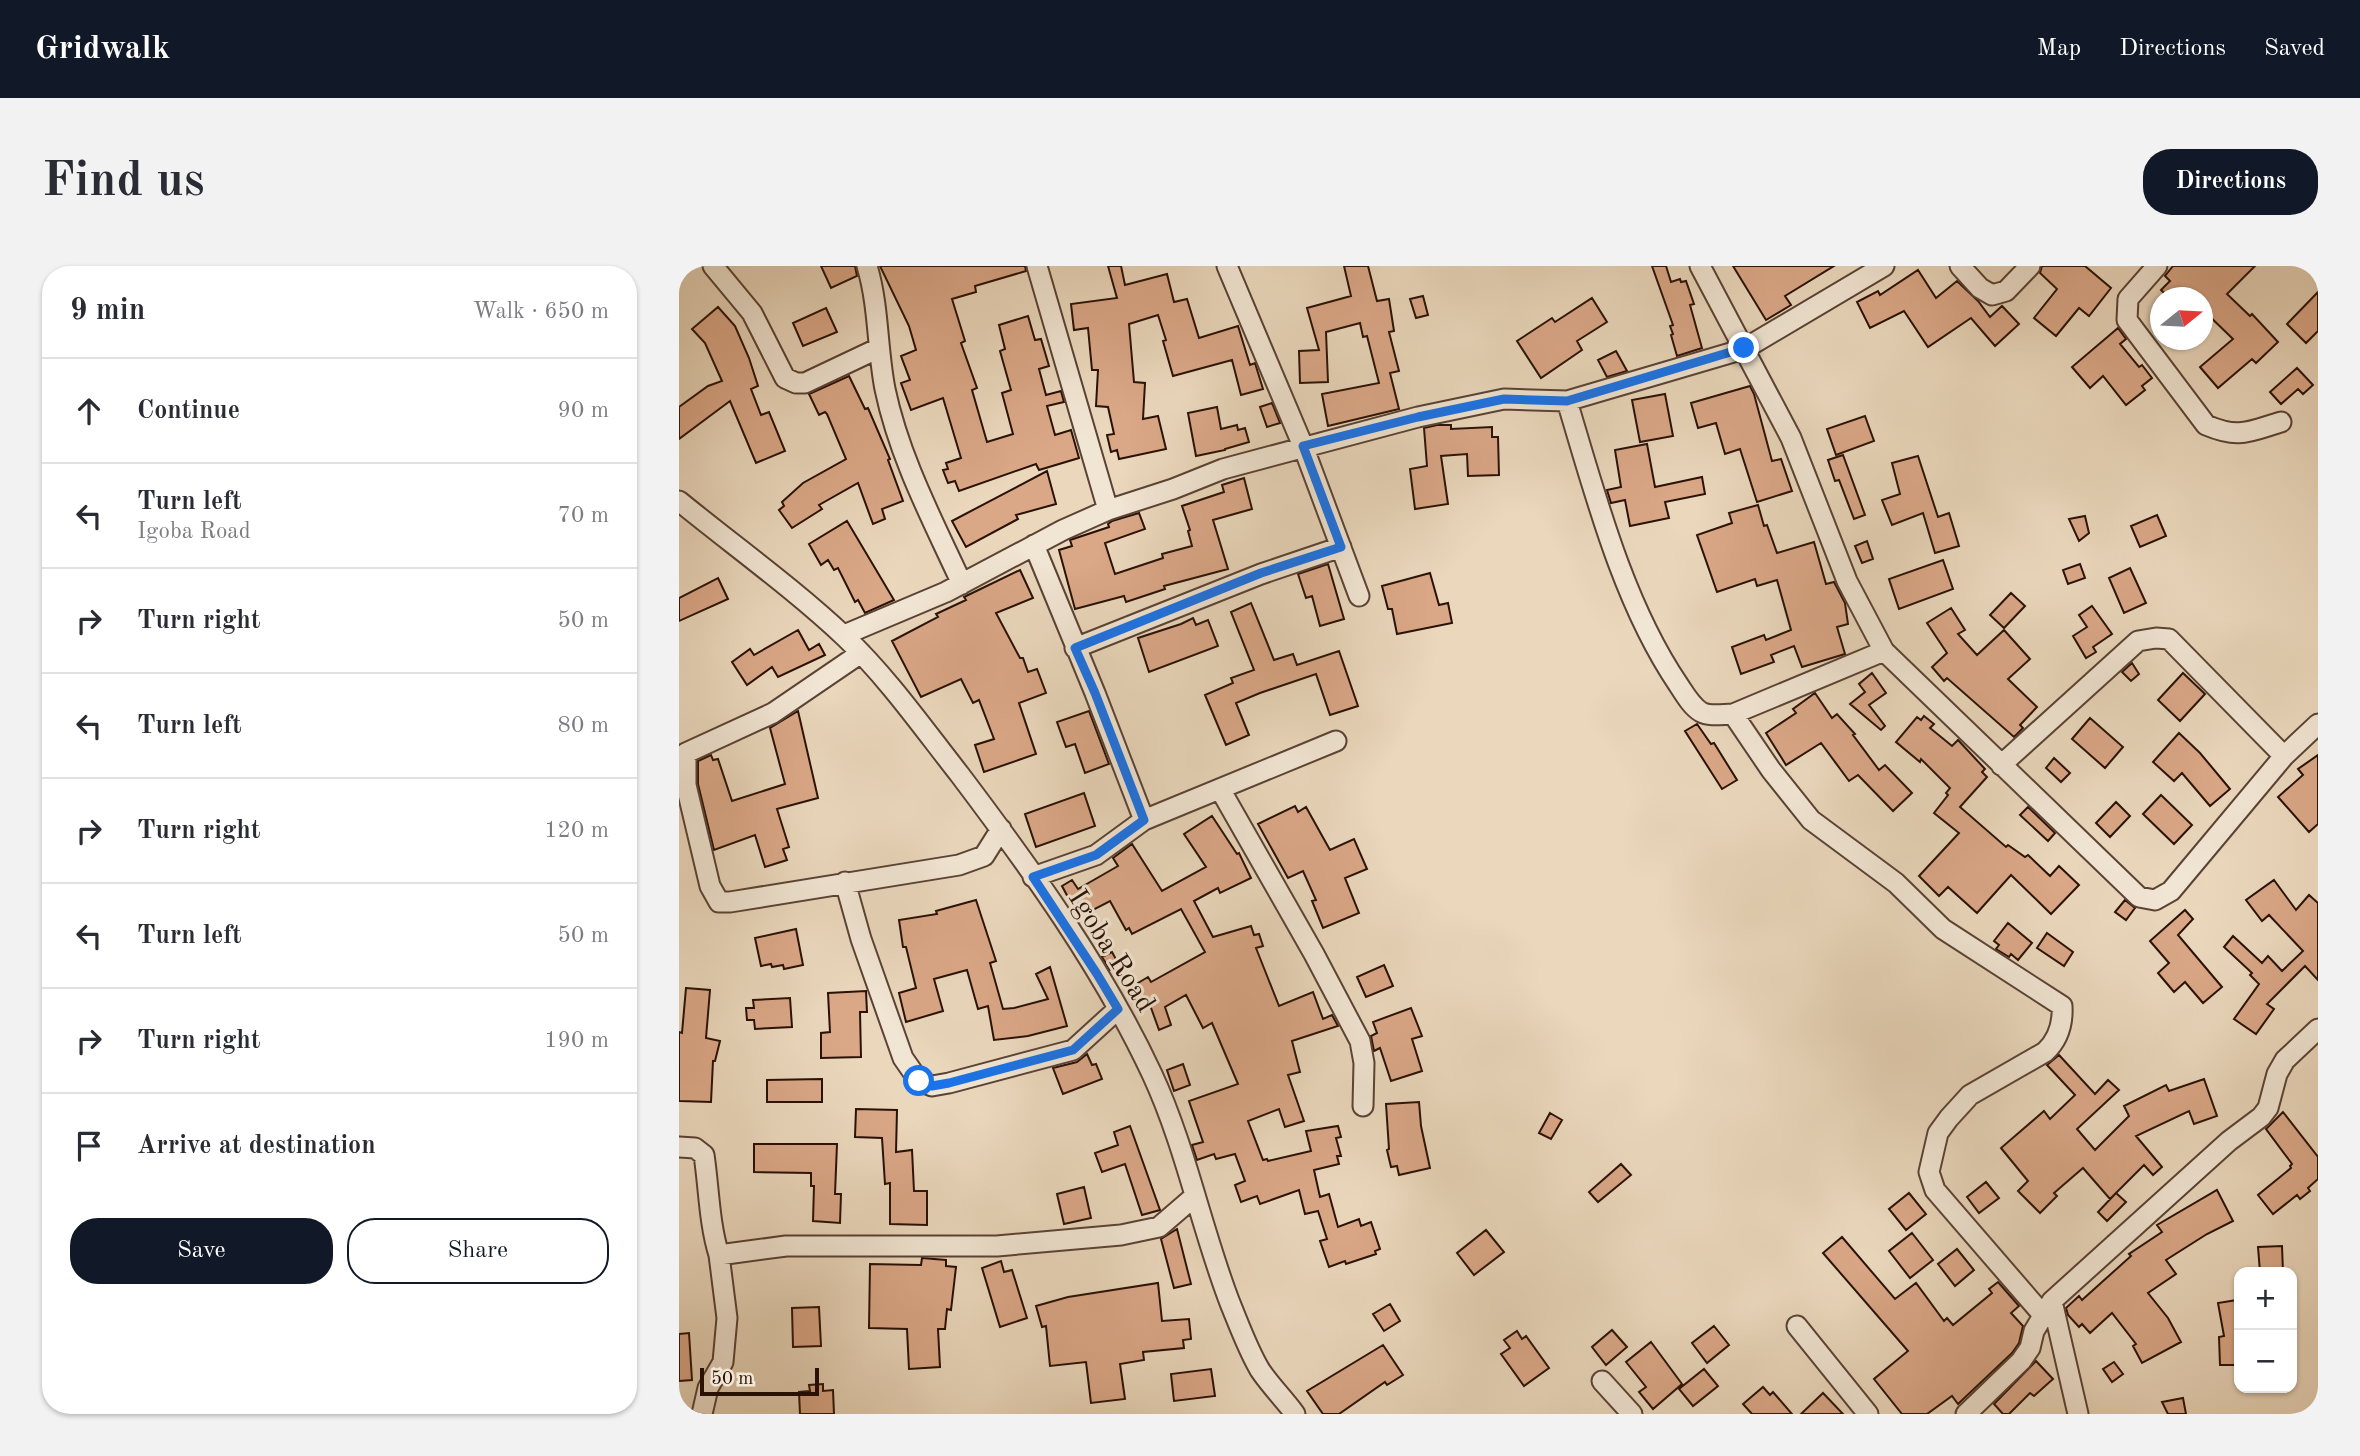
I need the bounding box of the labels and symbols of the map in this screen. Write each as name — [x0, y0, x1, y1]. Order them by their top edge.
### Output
north arrow — [2150, 287, 2213, 350]
route end — [1728, 332, 1759, 363]
street label: Igoba Road — [1062, 885, 1159, 1018]
route start — [903, 1065, 934, 1096]
scale bar — [700, 1365, 819, 1397]

